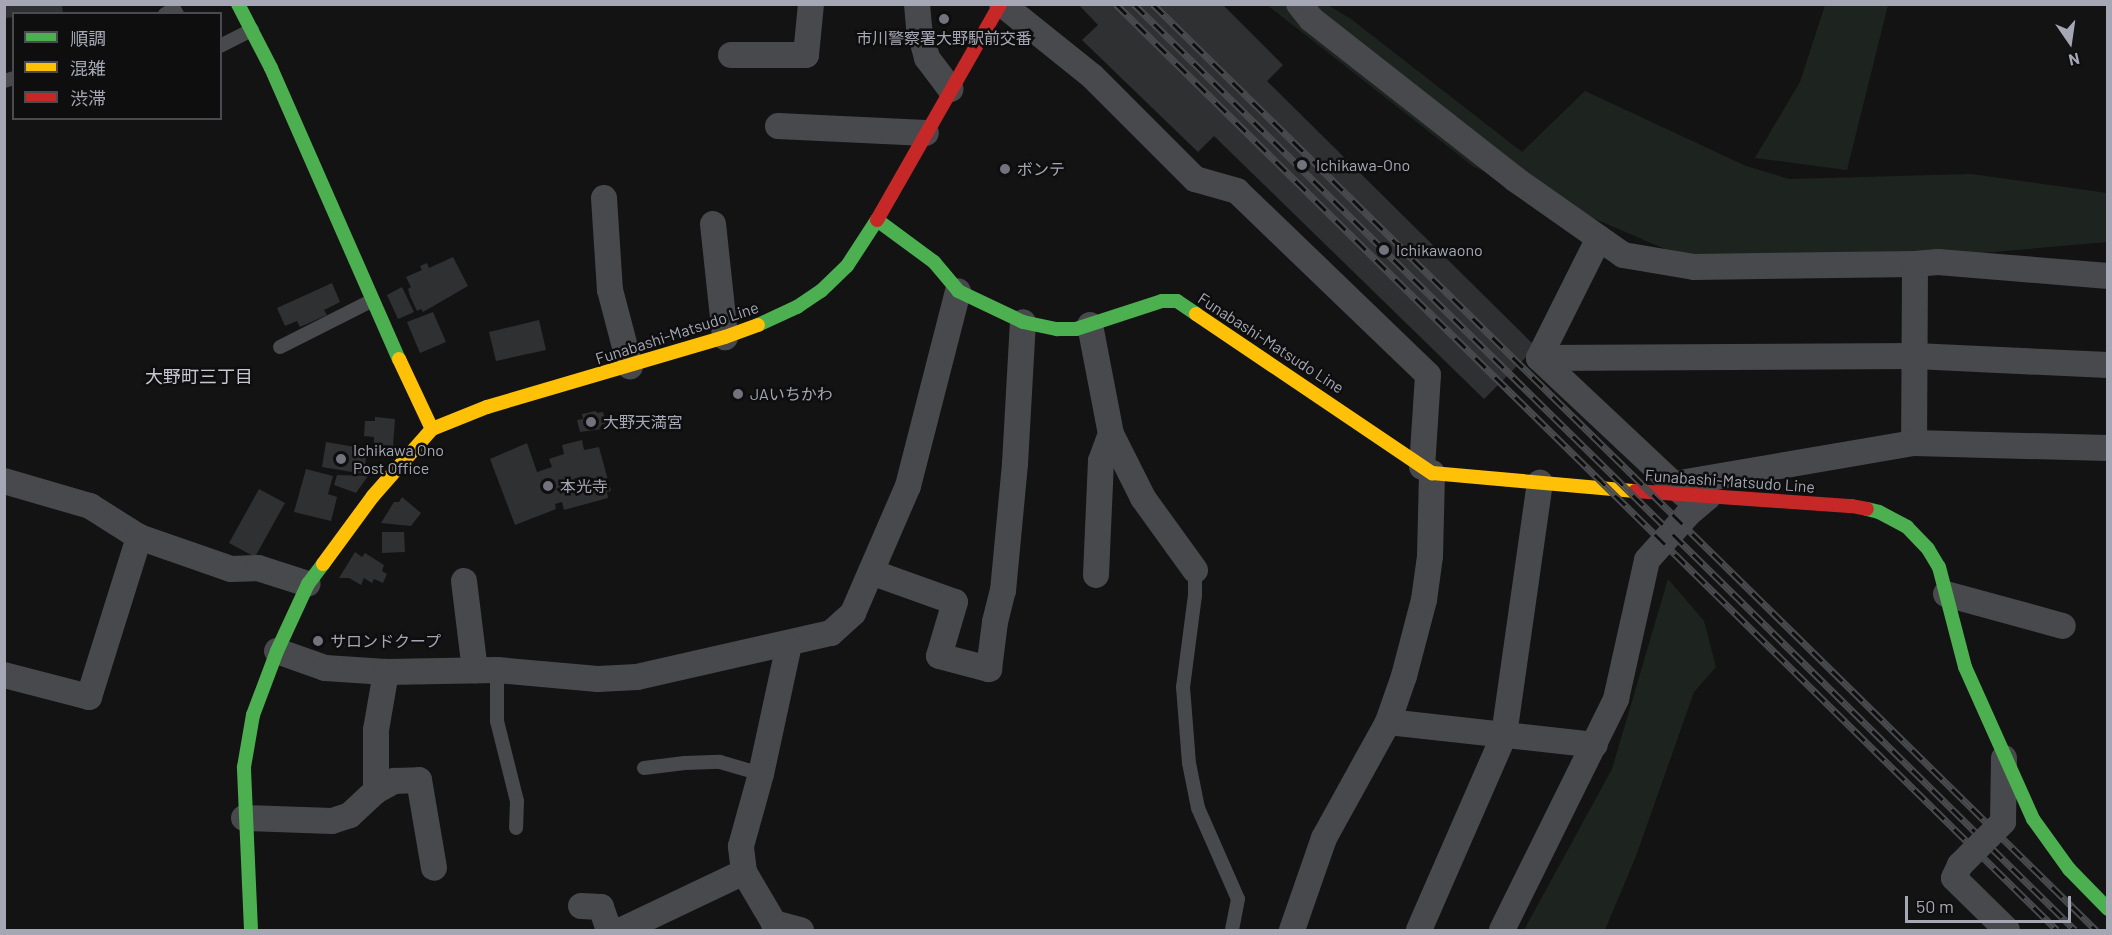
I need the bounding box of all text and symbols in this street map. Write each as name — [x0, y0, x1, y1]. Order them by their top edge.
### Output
legend — [12, 12, 222, 120]
marker: 市川警察署大野駅前交番 — [937, 12, 951, 26]
north arrow — [2040, 12, 2100, 72]
text: 順調 — [70, 27, 106, 49]
place label: 市川警察署大野駅前交番 — [856, 28, 1032, 48]
text: N — [2067, 50, 2081, 70]
text: 混雑 — [70, 57, 106, 79]
text: 渋滞 — [70, 87, 106, 109]
place label: Ichikawa-Ono — [1316, 155, 1410, 175]
marker: Ichikawa-Ono — [1293, 156, 1311, 174]
place label: ボンテ — [1017, 159, 1065, 179]
marker: ボンテ — [998, 162, 1012, 176]
place label: Ichikawaono — [1396, 240, 1483, 260]
marker: Ichikawaono — [1377, 243, 1391, 257]
street label: Funabashi-Matsudo Line — [1194, 289, 1348, 397]
street label: Funabashi-Matsudo Line — [593, 298, 761, 368]
district label: 大野町三丁目 — [145, 365, 253, 387]
place label: JAいちかわ — [750, 384, 833, 404]
marker: JAいちかわ — [731, 387, 745, 401]
place label: 大野天満宮 — [603, 412, 683, 432]
marker: 大野天満宮 — [584, 415, 598, 429]
place label: Ichikawa Ono Post Office — [353, 440, 444, 478]
marker: Ichikawa Ono Post Office — [334, 452, 348, 466]
street label: Funabashi-Matsudo Line — [1644, 465, 1816, 497]
place label: 本光寺 — [560, 476, 608, 496]
marker: 本光寺 — [541, 479, 555, 493]
place label: サロンドクープ — [330, 631, 442, 651]
marker: サロンドクープ — [311, 634, 325, 648]
scale bar — [1908, 884, 2074, 922]
text: 50 m — [1916, 895, 1954, 917]

